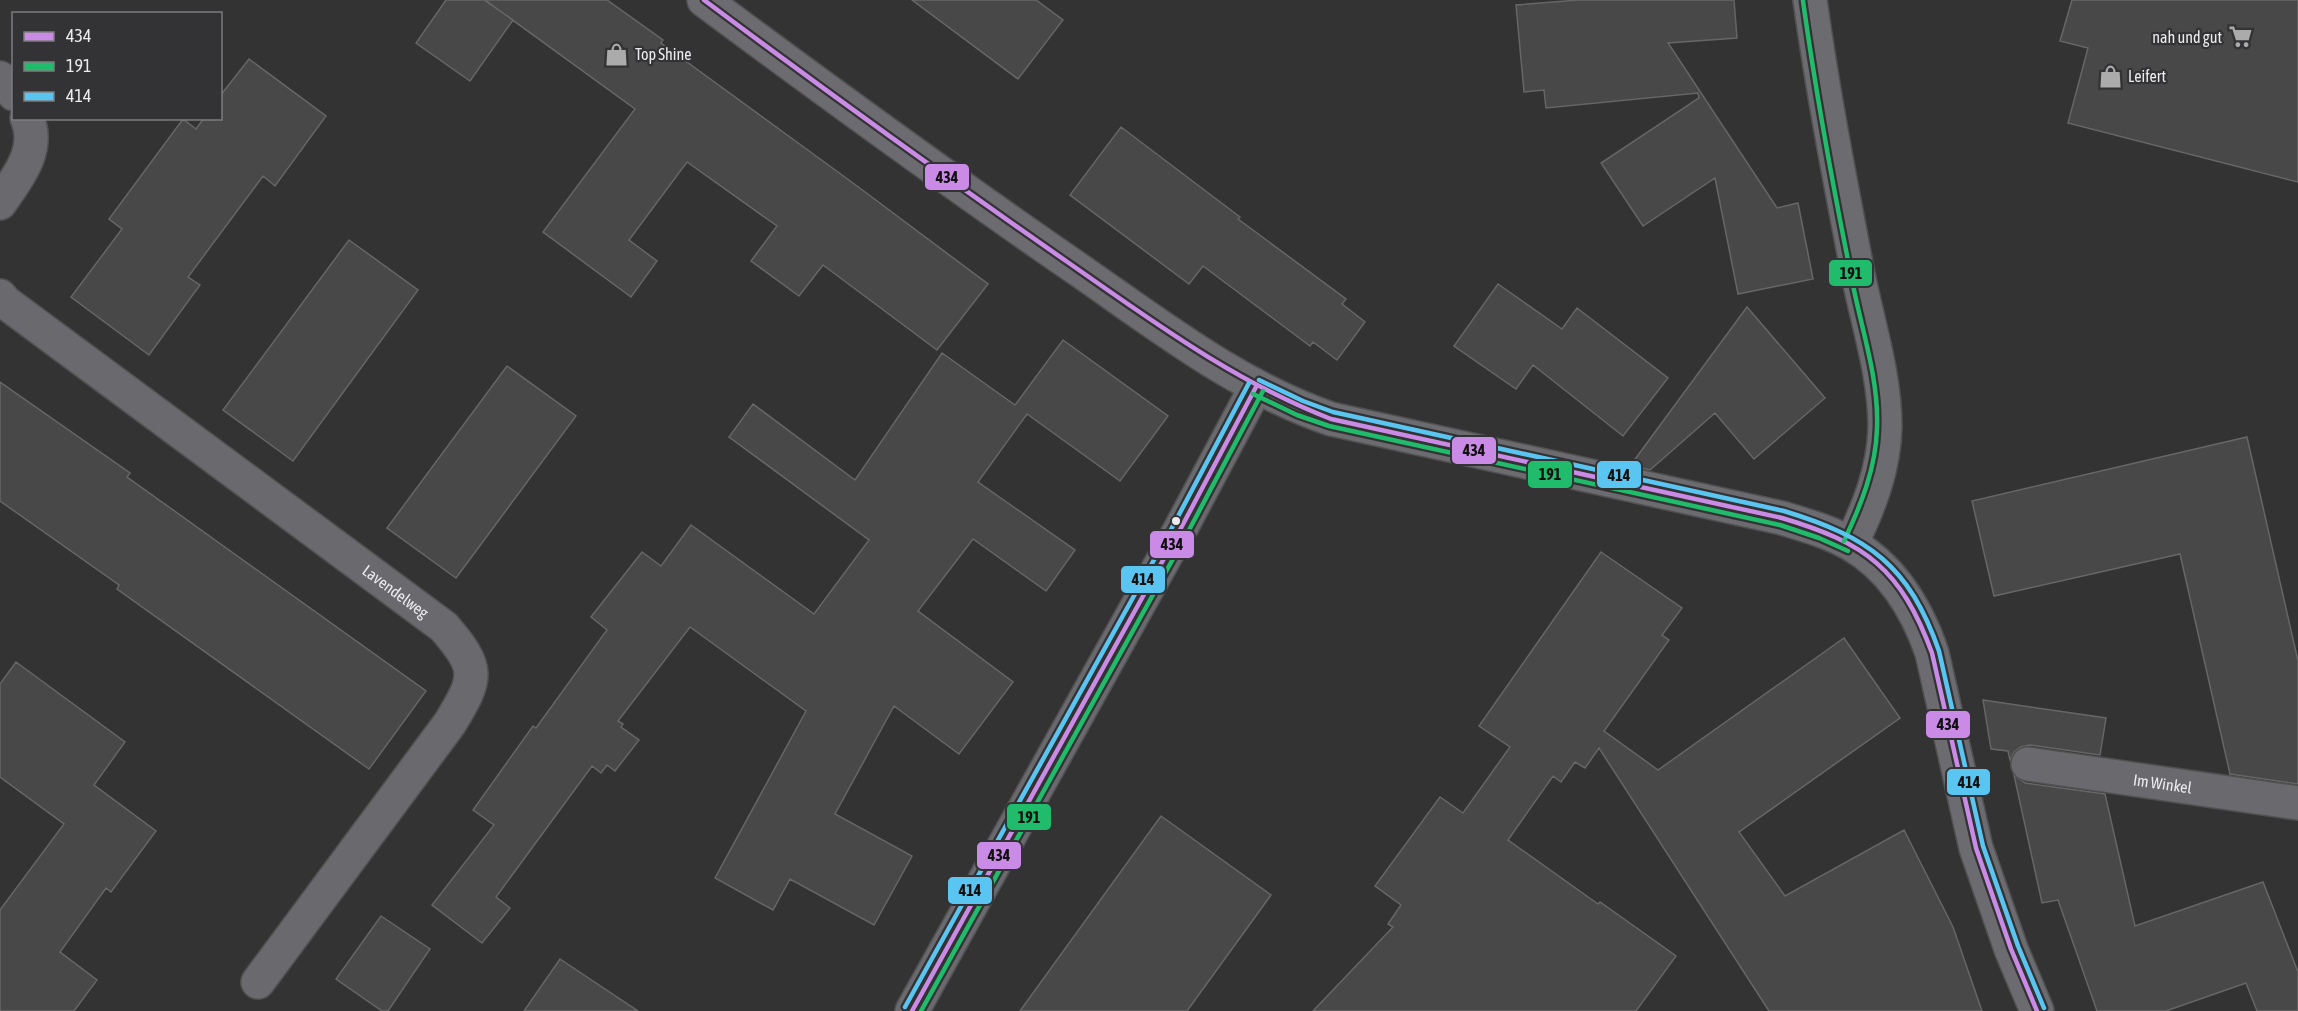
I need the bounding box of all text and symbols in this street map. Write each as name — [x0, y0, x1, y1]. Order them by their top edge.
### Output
legend — [12, 12, 222, 120]
supermarket icon: nah und gut — [2227, 24, 2253, 50]
text: 434 — [66, 25, 91, 46]
place label: nah und gut — [2152, 28, 2222, 47]
shop icon: Top Shine — [604, 41, 630, 67]
place label: Top Shine — [635, 45, 692, 64]
text: 191 — [66, 55, 91, 76]
shop icon: Leifert — [2097, 63, 2123, 89]
place label: Leifert — [2128, 67, 2166, 85]
text: 414 — [66, 85, 91, 106]
line badge: 434 — [924, 163, 970, 191]
text: 434 — [935, 168, 959, 186]
line badge: 191 — [1828, 259, 1873, 287]
text: 191 — [1840, 264, 1863, 282]
line badge: 434 — [1451, 436, 1497, 465]
text: 434 — [1462, 441, 1486, 459]
line badge: 191 — [1527, 460, 1573, 489]
line badge: 414 — [1596, 460, 1642, 489]
text: 191 — [1539, 465, 1562, 483]
text: 414 — [1607, 466, 1631, 484]
unlabelled marker — [1170, 515, 1182, 527]
line badge: 434 — [1149, 530, 1195, 559]
text: 434 — [1160, 535, 1184, 553]
street label: Lavendelweg — [359, 561, 432, 622]
line badge: 414 — [1120, 565, 1166, 594]
text: 414 — [1131, 570, 1155, 588]
line badge: 434 — [1925, 710, 1971, 739]
text: 434 — [1936, 715, 1960, 733]
line badge: 414 — [1946, 768, 1991, 796]
street label: Im Winkel — [2132, 770, 2194, 797]
text: 414 — [1957, 773, 1981, 791]
line badge: 191 — [1006, 803, 1052, 831]
text: 191 — [1018, 808, 1041, 826]
line badge: 434 — [976, 841, 1022, 870]
text: 434 — [987, 846, 1011, 864]
line badge: 414 — [947, 876, 993, 905]
text: 414 — [958, 881, 982, 899]

